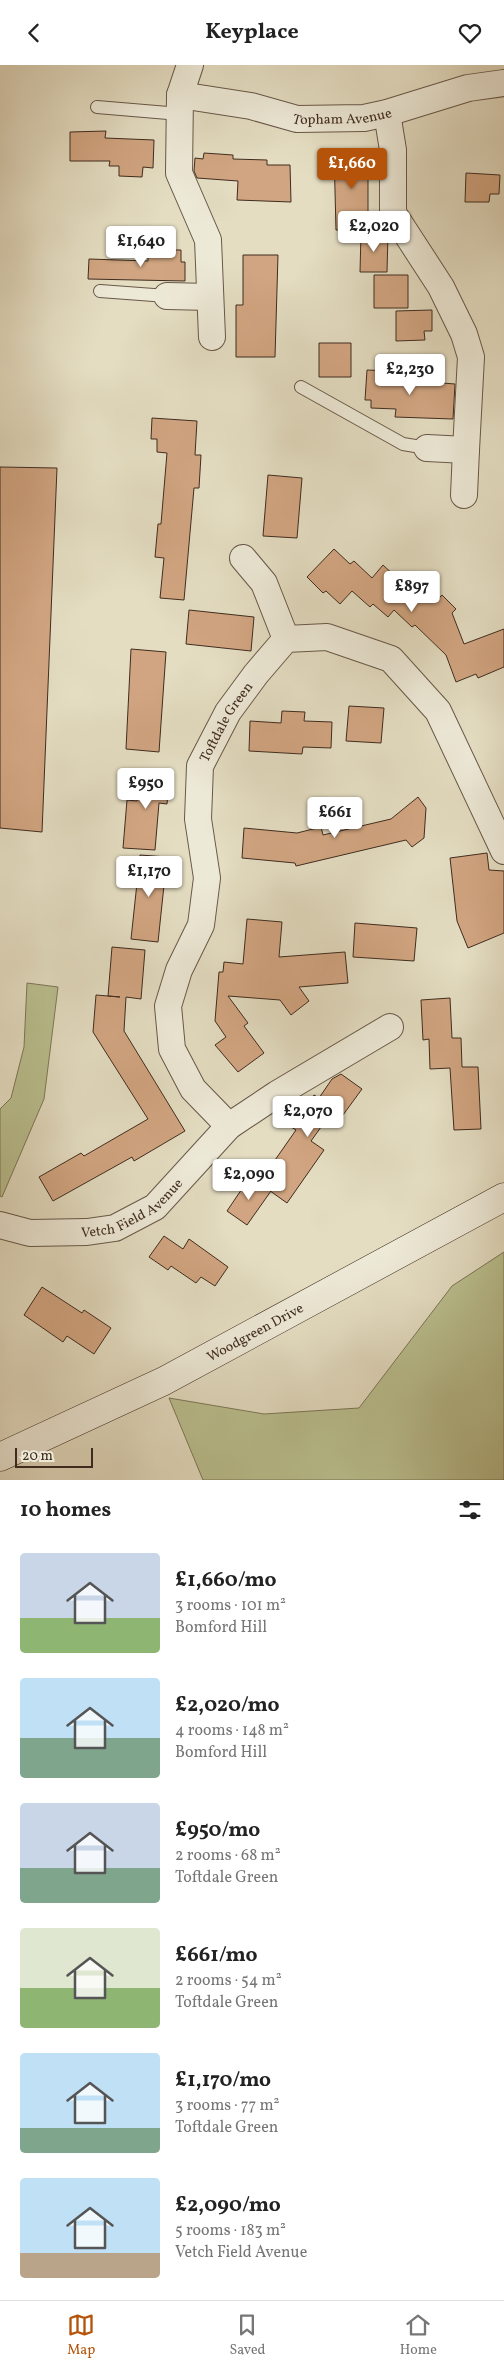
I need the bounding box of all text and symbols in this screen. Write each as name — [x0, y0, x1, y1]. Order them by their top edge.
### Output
text: Keyplace — [205, 17, 299, 48]
icon: back — [20, 19, 48, 47]
icon: heart — [456, 19, 484, 47]
street label: Topham Avenue — [290, 104, 395, 131]
pin: £1,660 — [311, 147, 393, 190]
text: £1,660 — [328, 153, 376, 175]
pin: £2,020 — [333, 211, 415, 253]
text: £2,020 — [349, 216, 399, 238]
pin: £1,640 — [100, 225, 182, 268]
text: £1,640 — [117, 231, 165, 253]
pin: £2,230 — [369, 353, 451, 396]
text: £2,230 — [386, 359, 434, 381]
pin: £897 — [382, 571, 442, 613]
text: £897 — [395, 576, 429, 598]
street label: Toftdale Green — [196, 679, 258, 766]
pin: £950 — [116, 767, 176, 810]
text: £950 — [128, 773, 164, 795]
pin: £661 — [305, 797, 365, 839]
text: £661 — [318, 802, 352, 824]
pin: £1,170 — [108, 855, 190, 898]
text: £1,170 — [127, 861, 171, 883]
pin: £2,070 — [267, 1095, 349, 1138]
text: £2,070 — [284, 1101, 333, 1123]
pin: £2,090 — [208, 1159, 290, 1201]
text: £2,090 — [224, 1164, 274, 1186]
street label: Vetch Field Avenue — [81, 1174, 188, 1243]
street label: Woodgreen Drive — [204, 1299, 308, 1367]
scale bar — [15, 1445, 92, 1468]
text: 20 m — [22, 1447, 53, 1466]
text: 10 homes — [20, 1496, 111, 1525]
icon: filters — [456, 1496, 484, 1524]
text: £1,660/mo — [175, 1566, 276, 1595]
icon: home — [60, 1573, 120, 1633]
text: 3 rooms · 101 m² — [175, 1595, 286, 1617]
text: Bomford Hill — [175, 1617, 267, 1639]
text: £2,020/mo — [175, 1691, 280, 1720]
icon: home — [60, 1698, 120, 1758]
text: 4 rooms · 148 m² — [175, 1720, 289, 1742]
text: Bomford Hill — [175, 1742, 267, 1764]
text: £950/mo — [175, 1816, 260, 1845]
icon: home — [60, 1823, 120, 1883]
text: 2 rooms · 68 m² — [175, 1845, 281, 1867]
text: Toftdale Green — [175, 1867, 278, 1889]
text: £661/mo — [175, 1941, 257, 1970]
icon: home — [60, 1948, 120, 2008]
text: 2 rooms · 54 m² — [175, 1970, 282, 1992]
text: Toftdale Green — [175, 1992, 278, 2014]
text: £1,170/mo — [175, 2066, 271, 2095]
icon: home — [60, 2073, 120, 2133]
text: 3 rooms · 77 m² — [175, 2095, 279, 2117]
text: Toftdale Green — [175, 2117, 278, 2139]
text: £2,090/mo — [175, 2191, 281, 2220]
icon: home — [60, 2198, 120, 2258]
text: 5 rooms · 183 m² — [175, 2220, 286, 2242]
text: Vetch Field Avenue — [175, 2242, 307, 2264]
tab: Map — [67, 2311, 95, 2360]
tab: Saved — [229, 2311, 266, 2360]
tab: Home — [400, 2311, 437, 2360]

